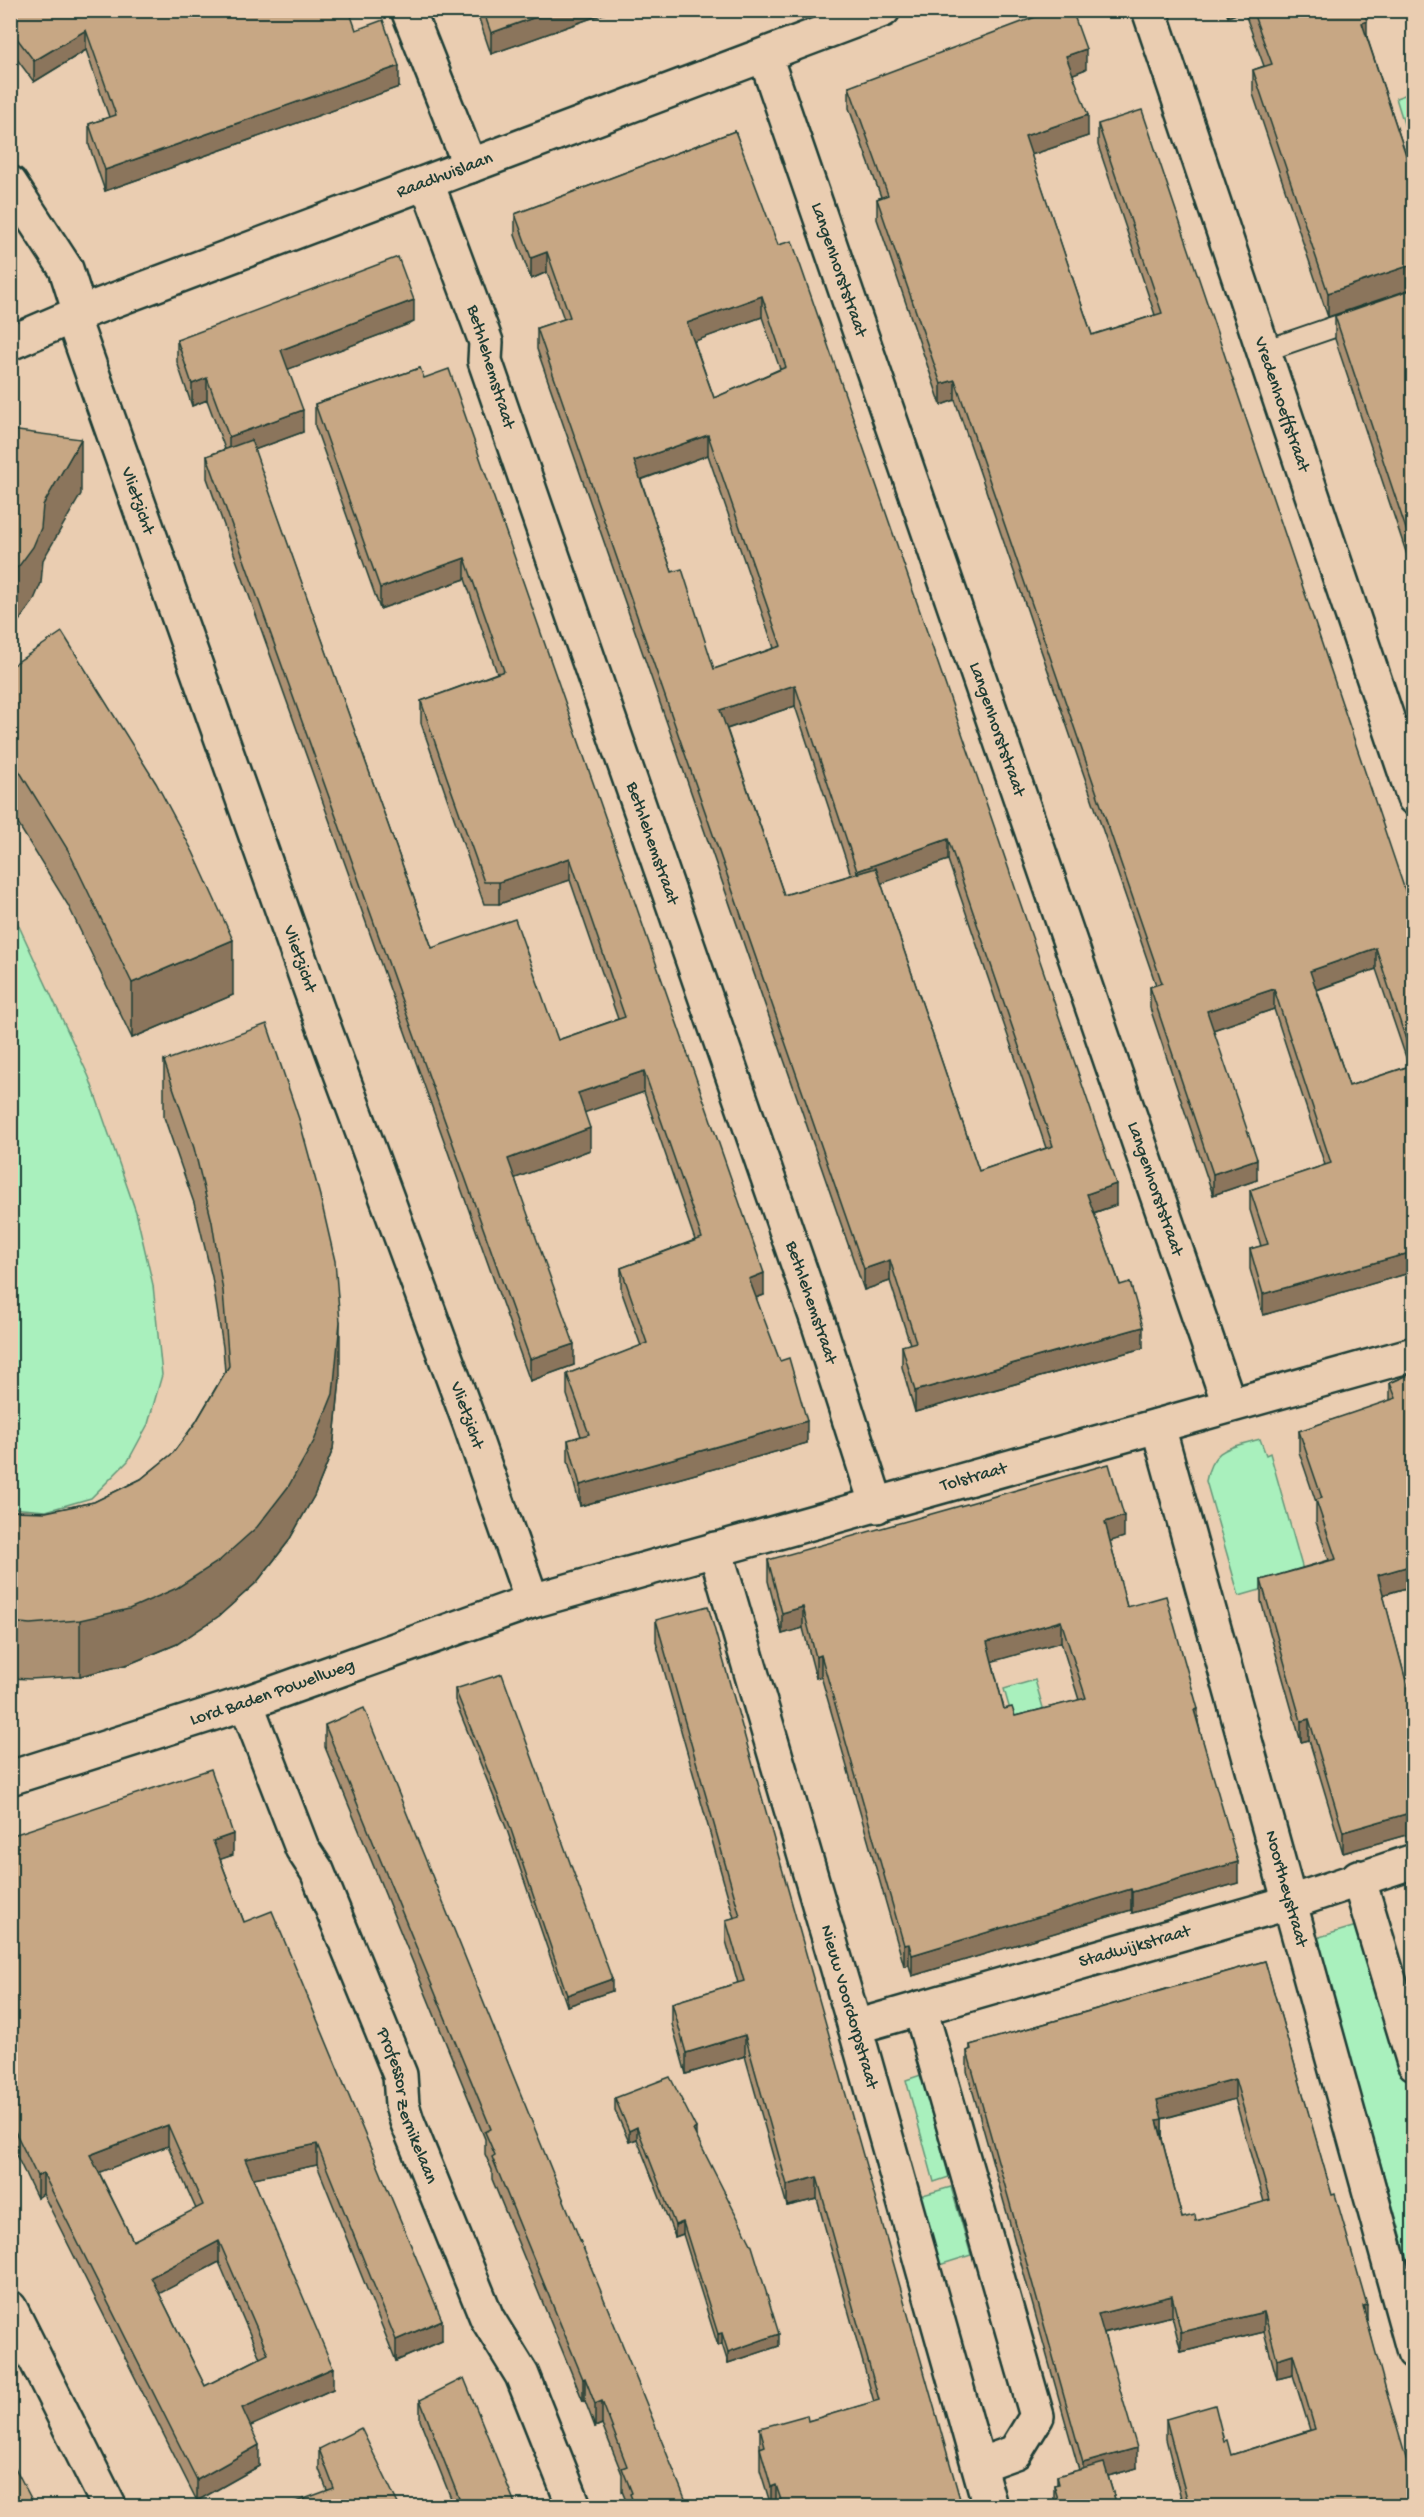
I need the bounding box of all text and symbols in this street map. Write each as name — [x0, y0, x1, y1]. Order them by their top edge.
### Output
street label: Raadhuislaan — [394, 148, 496, 203]
street label: Langenhorststraat — [806, 200, 872, 341]
street label: Bethlehemstraat — [461, 302, 519, 433]
street label: Vredenhoeffstraat — [1249, 333, 1315, 476]
street label: Vlietzicht — [116, 464, 159, 539]
street label: Langenhorststraat — [964, 659, 1030, 801]
street label: Bethlehemstraat — [621, 778, 684, 909]
street label: Vlietzicht — [278, 922, 322, 997]
street label: Langenhorststraat — [1122, 1119, 1188, 1260]
street label: Bethlehemstraat — [780, 1237, 842, 1368]
street label: Vlietzicht — [445, 1378, 489, 1453]
street label: Tolstraat — [937, 1458, 1011, 1497]
street label: Lord Baden Powellweg — [187, 1655, 358, 1731]
street label: Noortheystraat — [1260, 1828, 1312, 1951]
street label: Stadwijkstraat — [1076, 1920, 1195, 1973]
street label: Nieuw Voordorpstraat — [815, 1922, 883, 2093]
street label: Professor Zernikelaan — [371, 2024, 442, 2187]

